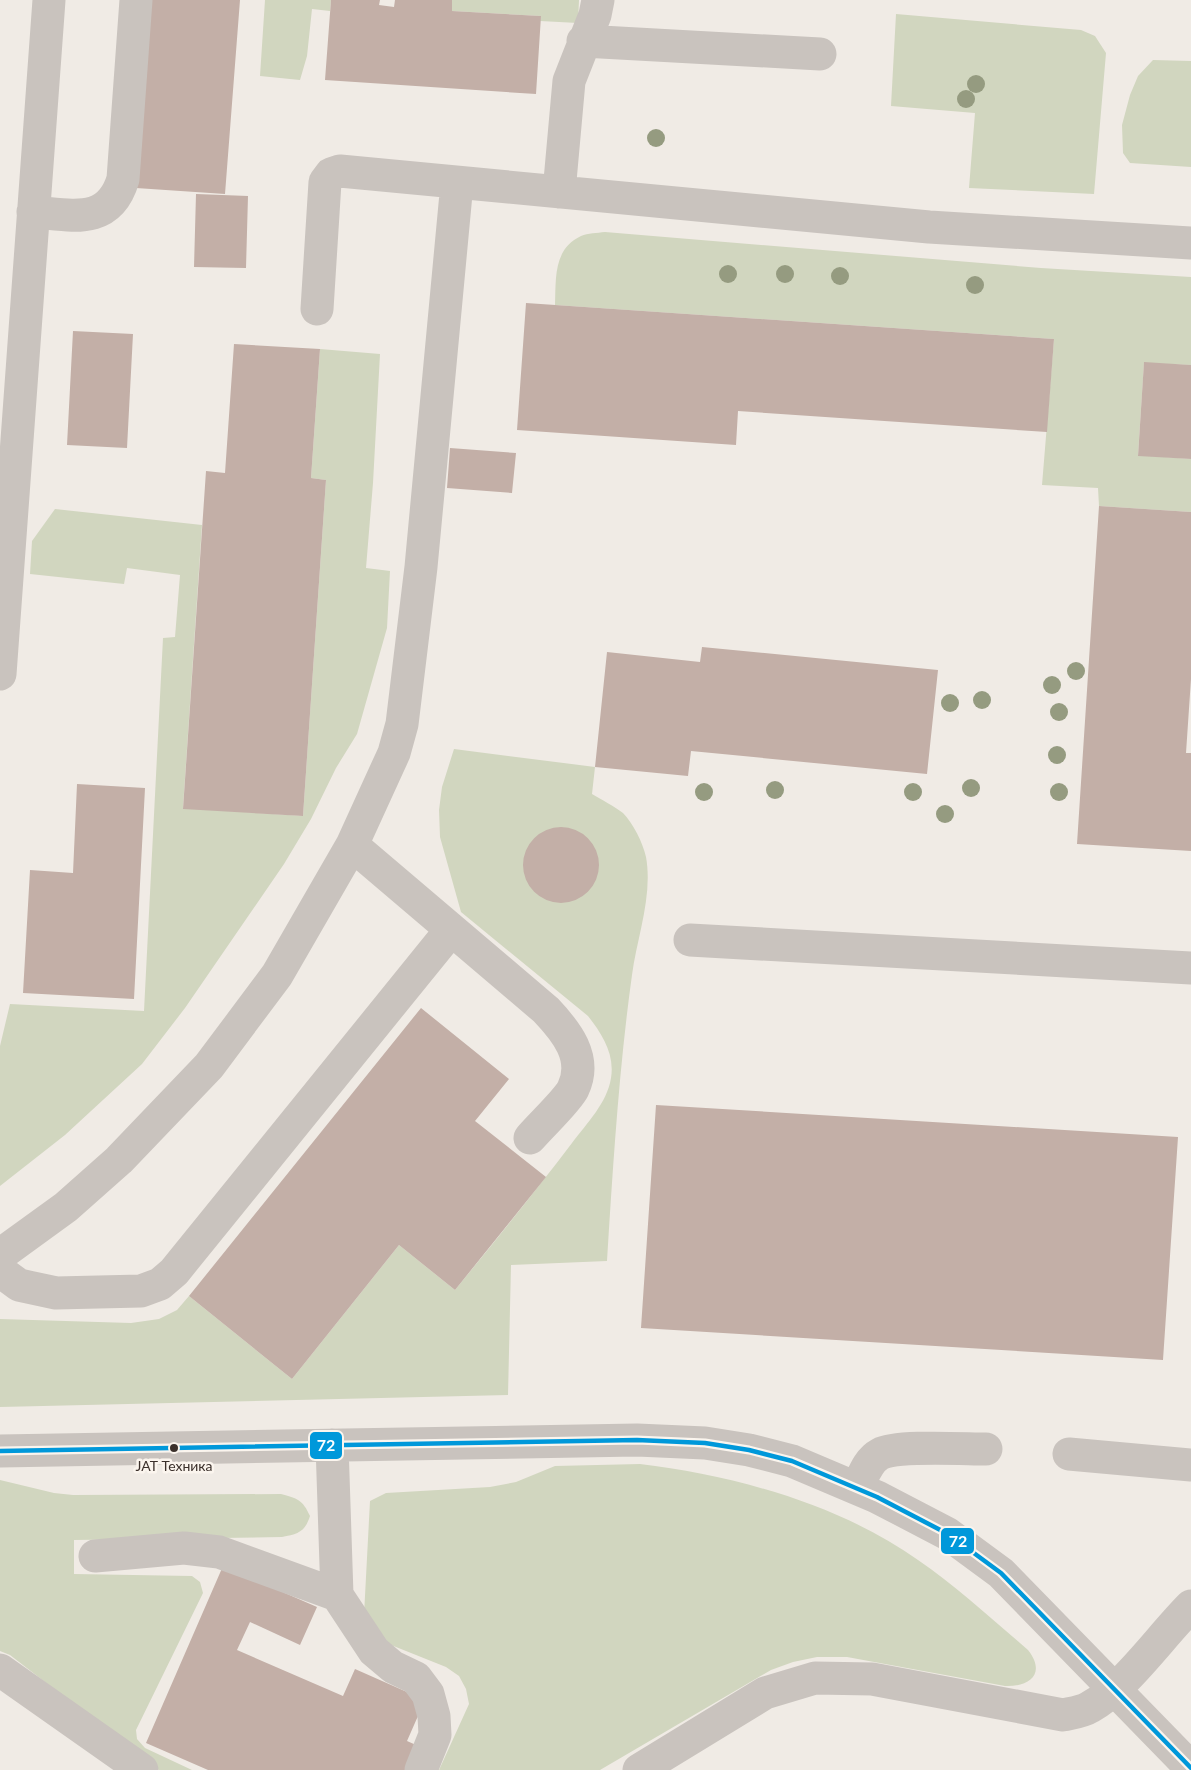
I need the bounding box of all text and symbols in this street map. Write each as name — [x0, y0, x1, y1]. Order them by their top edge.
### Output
line badge: 72 — [309, 1431, 343, 1460]
text: 72 — [317, 1435, 335, 1454]
marker: ЈАТ Техника — [168, 1442, 180, 1454]
place label: ЈАТ Техника — [135, 1457, 213, 1474]
line badge: 72 — [940, 1527, 975, 1555]
text: 72 — [949, 1531, 967, 1550]

